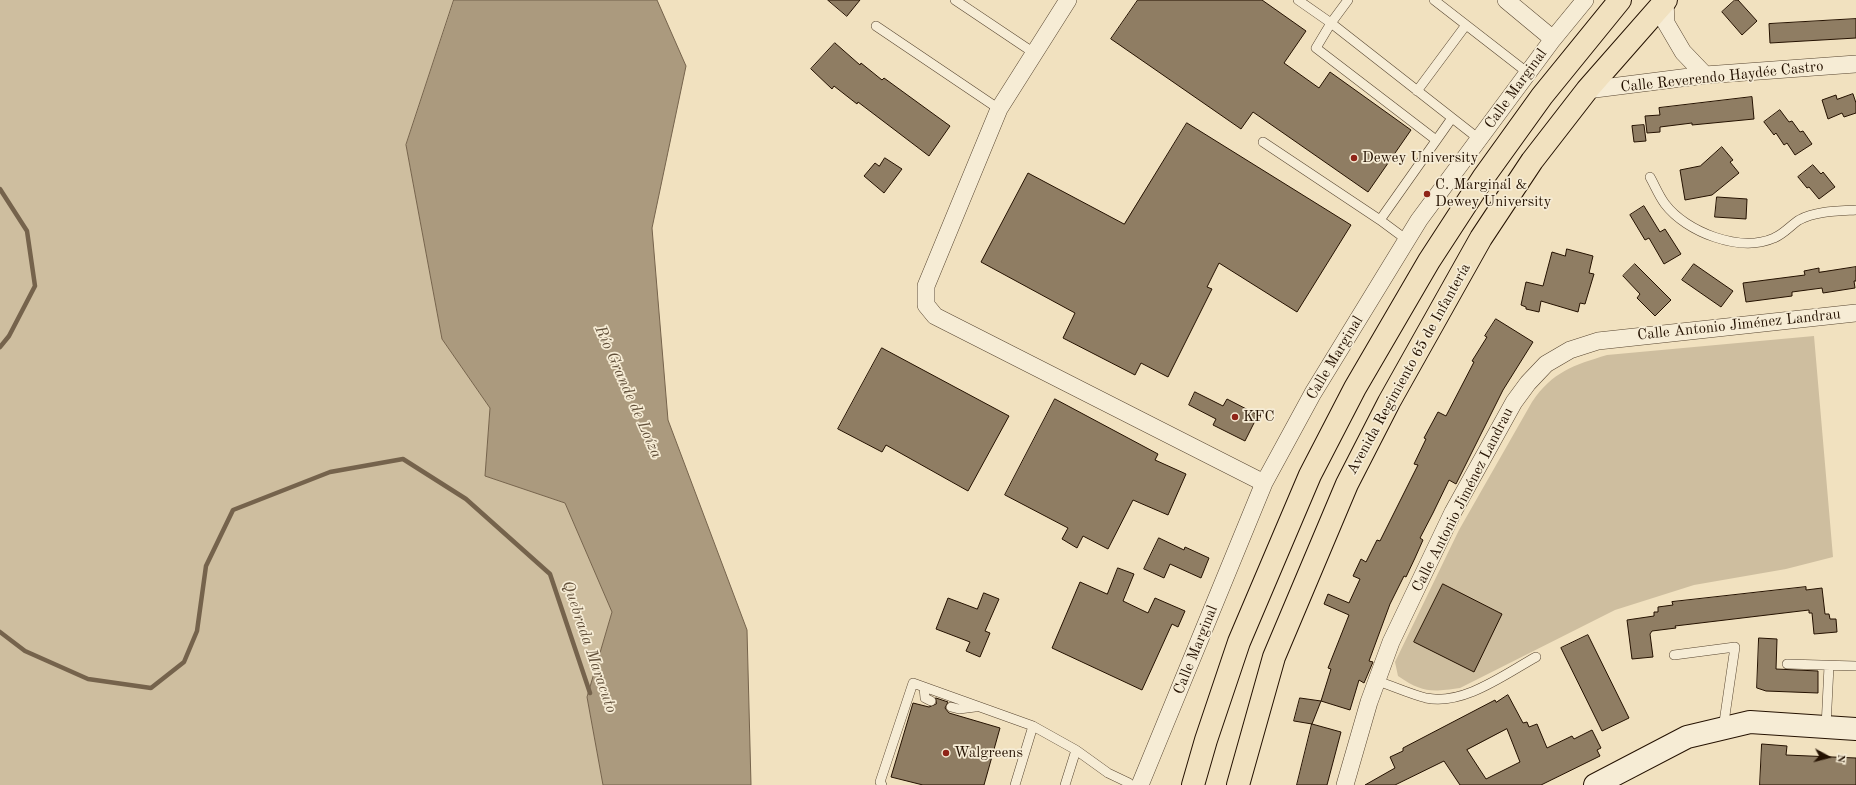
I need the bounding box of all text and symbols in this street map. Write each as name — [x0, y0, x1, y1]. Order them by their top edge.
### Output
street label: Calle Marginal — [1481, 45, 1551, 133]
street label: Calle Reverendo Haydée Castro — [1620, 57, 1824, 97]
place label: Dewey University — [1362, 149, 1478, 167]
marker: Dewey University — [1349, 153, 1359, 163]
place label: C. Marginal & Dewey University — [1435, 176, 1551, 211]
marker: C. Marginal & Dewey University — [1422, 189, 1432, 199]
street label: Avenida Regimiento 65 de Infantería — [1343, 260, 1475, 478]
street label: Calle Antonio Jiménez Landrau — [1636, 305, 1842, 345]
street label: Calle Marginal — [1303, 313, 1367, 403]
water label: Río Grande de Loíza — [590, 323, 666, 461]
street label: Calle Antonio Jiménez Landrau — [1409, 405, 1517, 595]
place label: KFC — [1243, 408, 1275, 426]
marker: KFC — [1230, 412, 1240, 422]
water label: Quebrada Maracuto — [557, 578, 621, 716]
street label: Calle Marginal — [1170, 603, 1222, 697]
north arrow — [1808, 737, 1848, 777]
place label: Walgreens — [954, 744, 1023, 762]
marker: Walgreens — [941, 748, 951, 758]
text: N — [1834, 754, 1846, 763]

